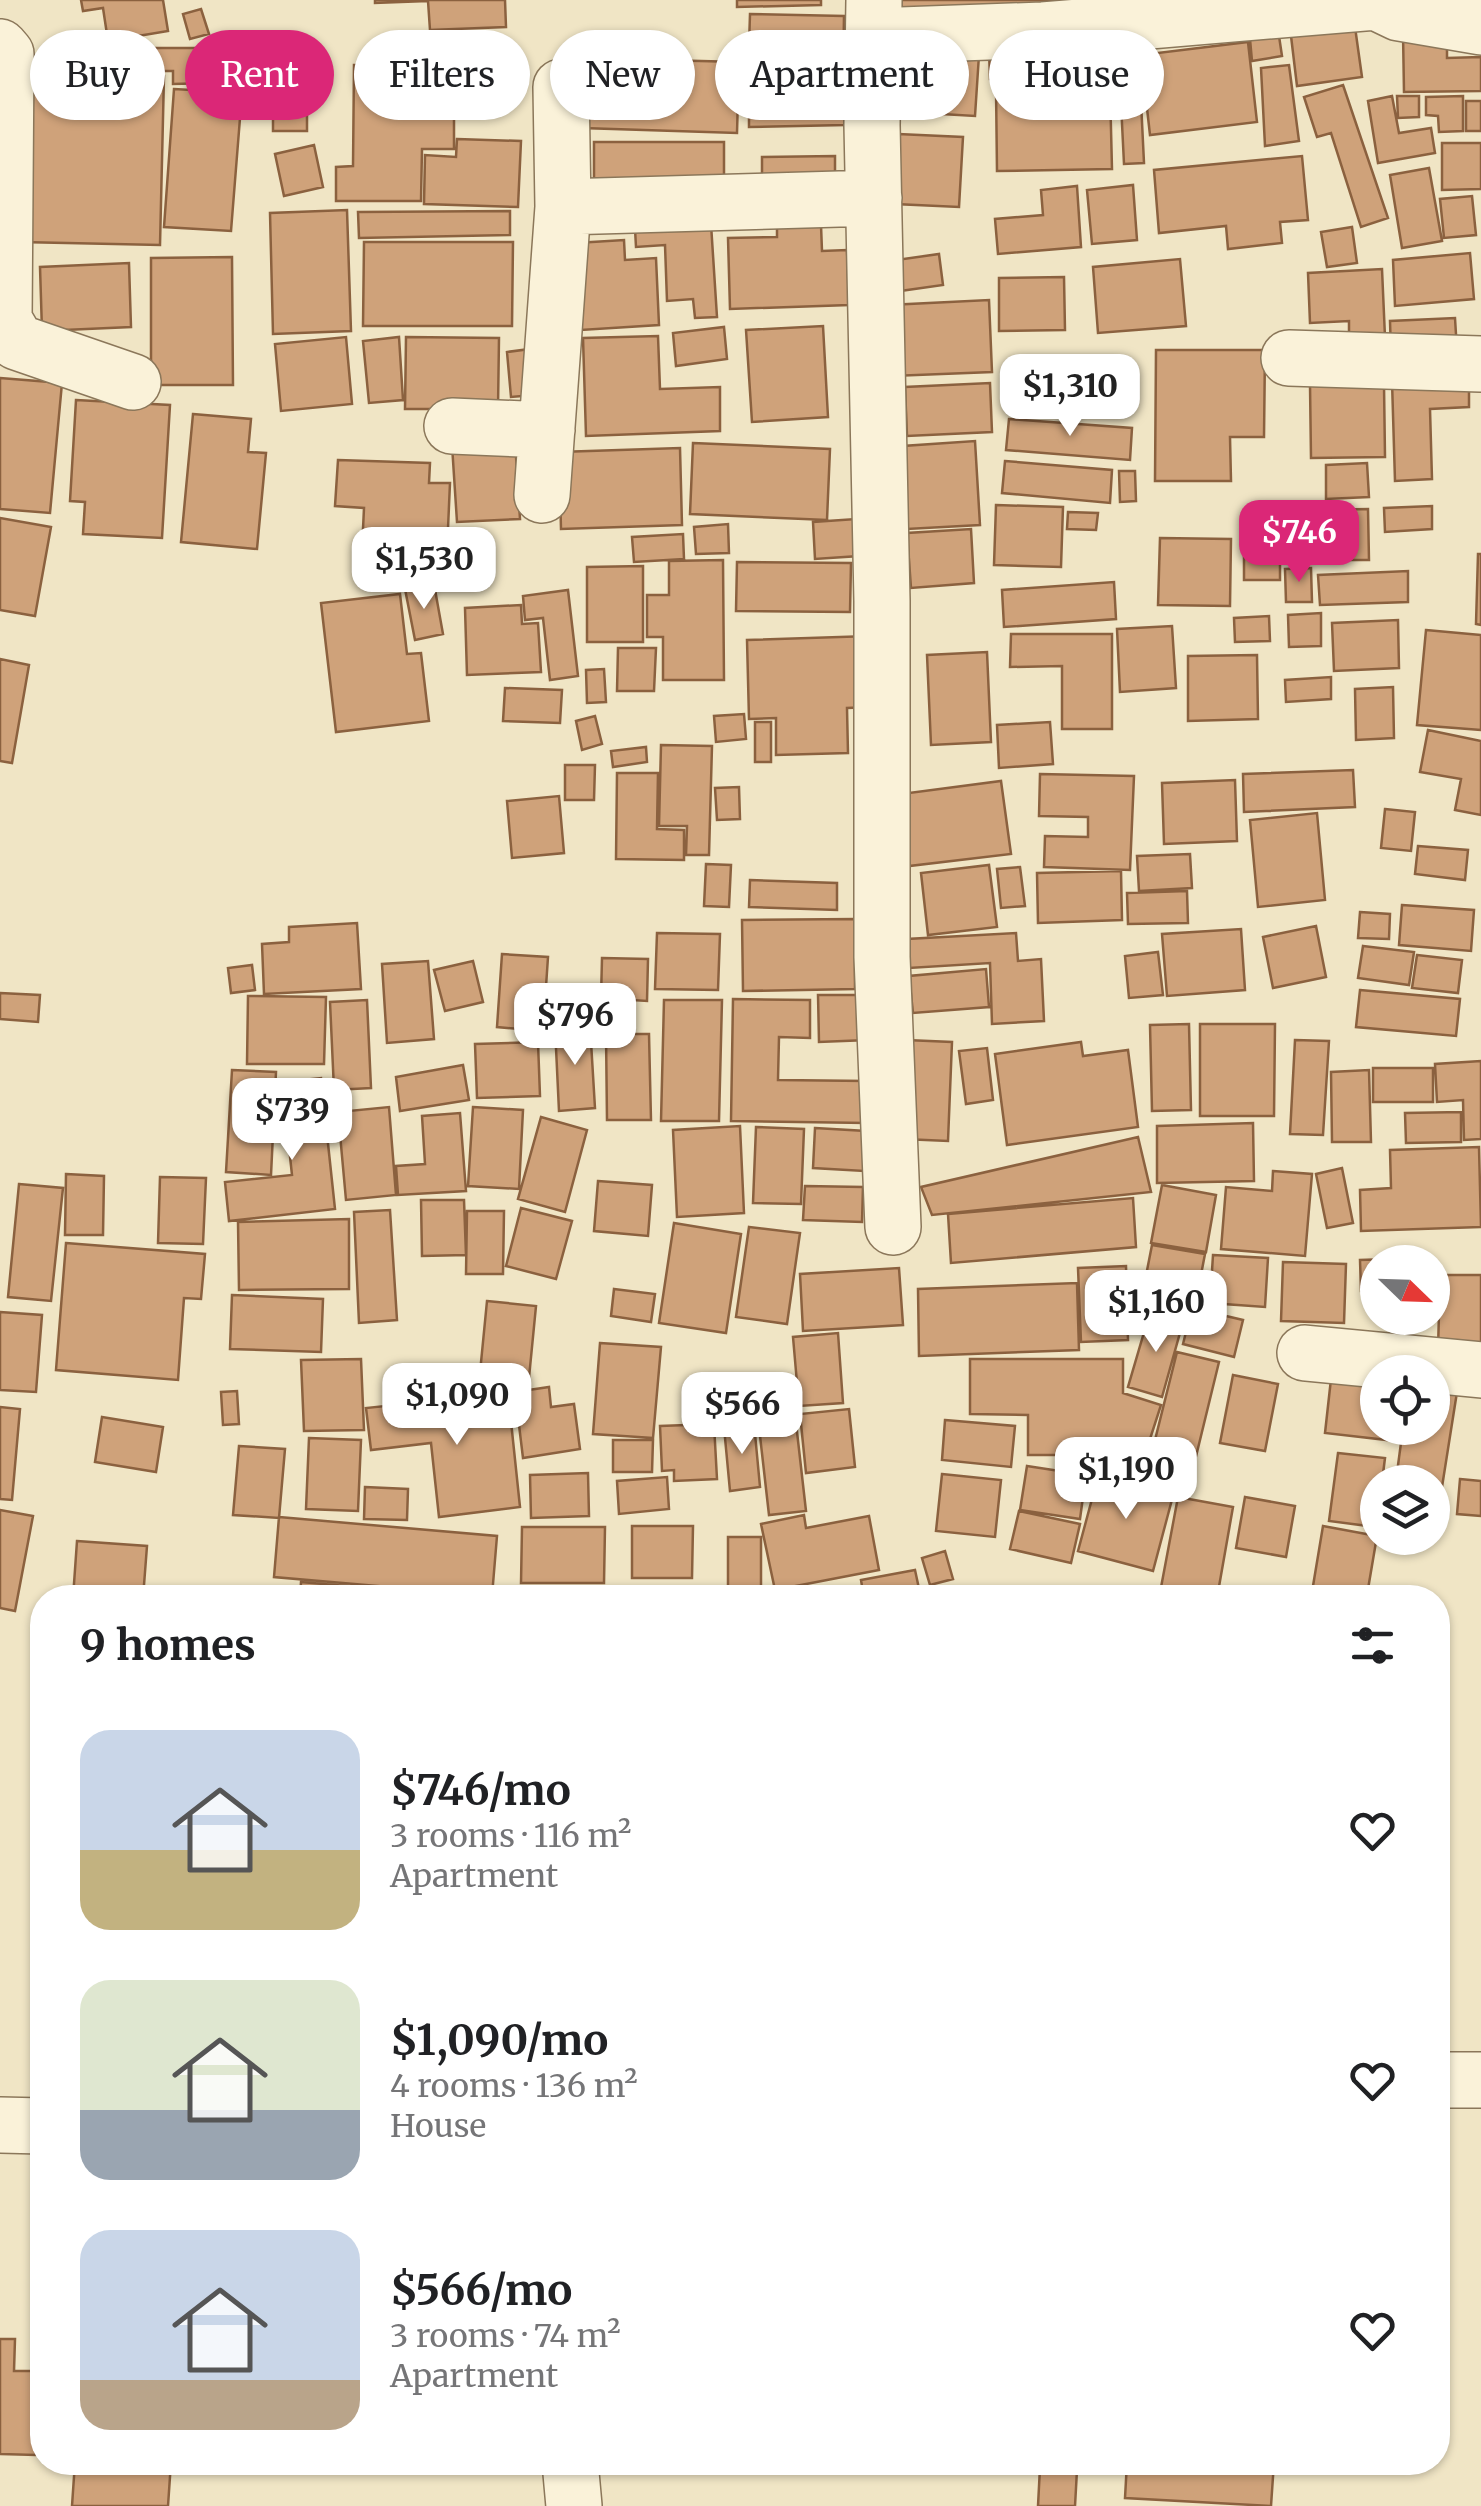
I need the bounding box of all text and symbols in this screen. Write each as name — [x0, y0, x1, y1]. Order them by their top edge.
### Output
chip: Buy — [30, 30, 165, 120]
chip: Rent — [185, 30, 334, 120]
chip: Filters — [354, 30, 530, 120]
chip: New — [550, 30, 695, 120]
chip: Apartment — [715, 30, 969, 120]
chip: House — [989, 30, 1164, 120]
pin: $1,310 — [989, 354, 1151, 439]
text: $1,310 — [1022, 366, 1118, 406]
pin: $746 — [1240, 500, 1358, 585]
text: $746 — [1261, 512, 1337, 552]
pin: $1,530 — [343, 527, 505, 612]
text: $1,530 — [374, 539, 474, 579]
pin: $796 — [516, 983, 634, 1068]
text: $796 — [536, 995, 614, 1035]
pin: $739 — [233, 1078, 351, 1163]
text: $739 — [254, 1090, 330, 1130]
north arrow — [1360, 1245, 1450, 1335]
map controls — [1360, 1245, 1450, 1555]
pin: $1,160 — [1075, 1270, 1237, 1355]
text: $1,160 — [1107, 1282, 1205, 1322]
button: locate — [1360, 1355, 1450, 1445]
pin: $1,090 — [376, 1363, 538, 1448]
pin: $566 — [683, 1372, 801, 1457]
text: $1,090 — [404, 1375, 510, 1415]
text: $566 — [703, 1384, 781, 1424]
pin: $1,190 — [1045, 1437, 1207, 1522]
text: $1,190 — [1077, 1449, 1175, 1489]
button: layers — [1360, 1465, 1450, 1555]
icon: filters — [1345, 1618, 1400, 1673]
text: 9 homes — [80, 1619, 256, 1671]
text: $746/mo — [390, 1764, 571, 1816]
icon: home — [160, 1770, 280, 1890]
icon: heart — [1345, 1803, 1400, 1858]
text: 3 rooms · 116 m² — [390, 1816, 631, 1856]
text: Apartment — [390, 1856, 558, 1896]
text: $1,090/mo — [390, 2014, 608, 2066]
icon: home — [160, 2020, 280, 2140]
icon: heart — [1345, 2053, 1400, 2108]
text: 4 rooms · 136 m² — [390, 2066, 638, 2106]
text: House — [390, 2106, 486, 2146]
text: $566/mo — [390, 2264, 572, 2316]
icon: home — [160, 2270, 280, 2390]
icon: heart — [1345, 2303, 1400, 2358]
text: 3 rooms · 74 m² — [390, 2316, 621, 2356]
text: Apartment — [390, 2356, 558, 2396]

